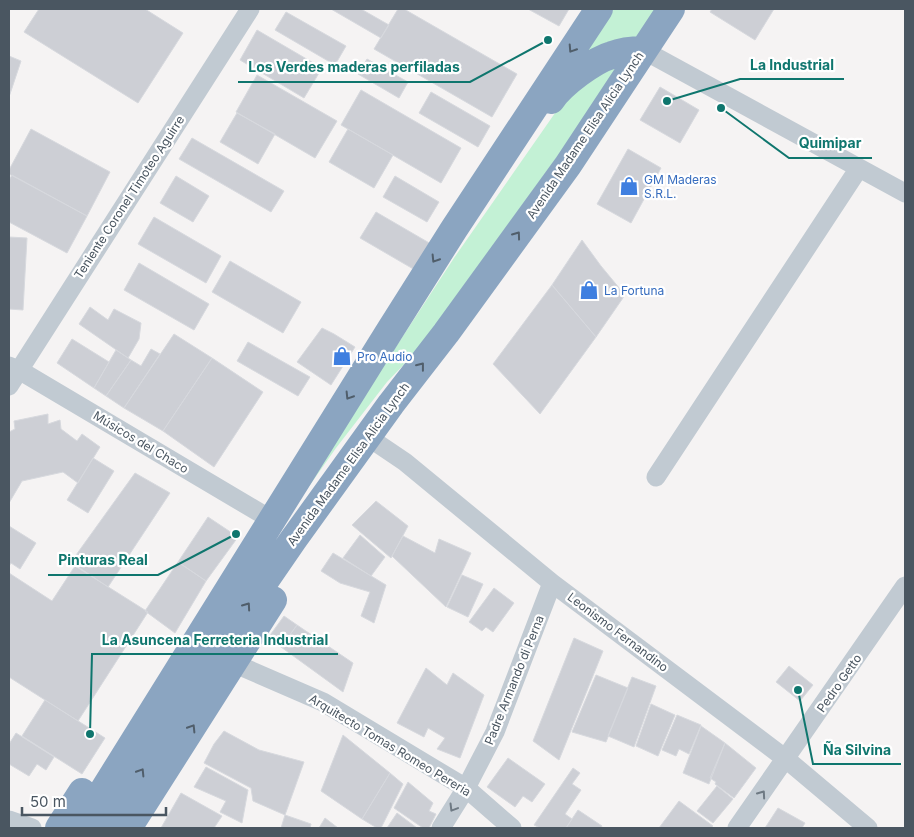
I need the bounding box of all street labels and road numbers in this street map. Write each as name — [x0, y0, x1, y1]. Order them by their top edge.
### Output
street label: Avenida Madame Elisa Alicia Lynch — [523, 49, 647, 221]
street label: Teniente Coronel Timoteo Aguirre — [71, 113, 187, 281]
street label: Avenida Madame Elisa Alicia Lynch — [284, 379, 412, 549]
street label: Músicos del Chaco — [91, 408, 191, 476]
street label: Leonismo Fernandino — [565, 589, 671, 675]
street label: Padre Armando di Perna — [481, 613, 547, 747]
street label: Pedro Getto — [814, 651, 864, 715]
street label: Arquitecto Tomas Romeo Pereria — [306, 691, 474, 799]

